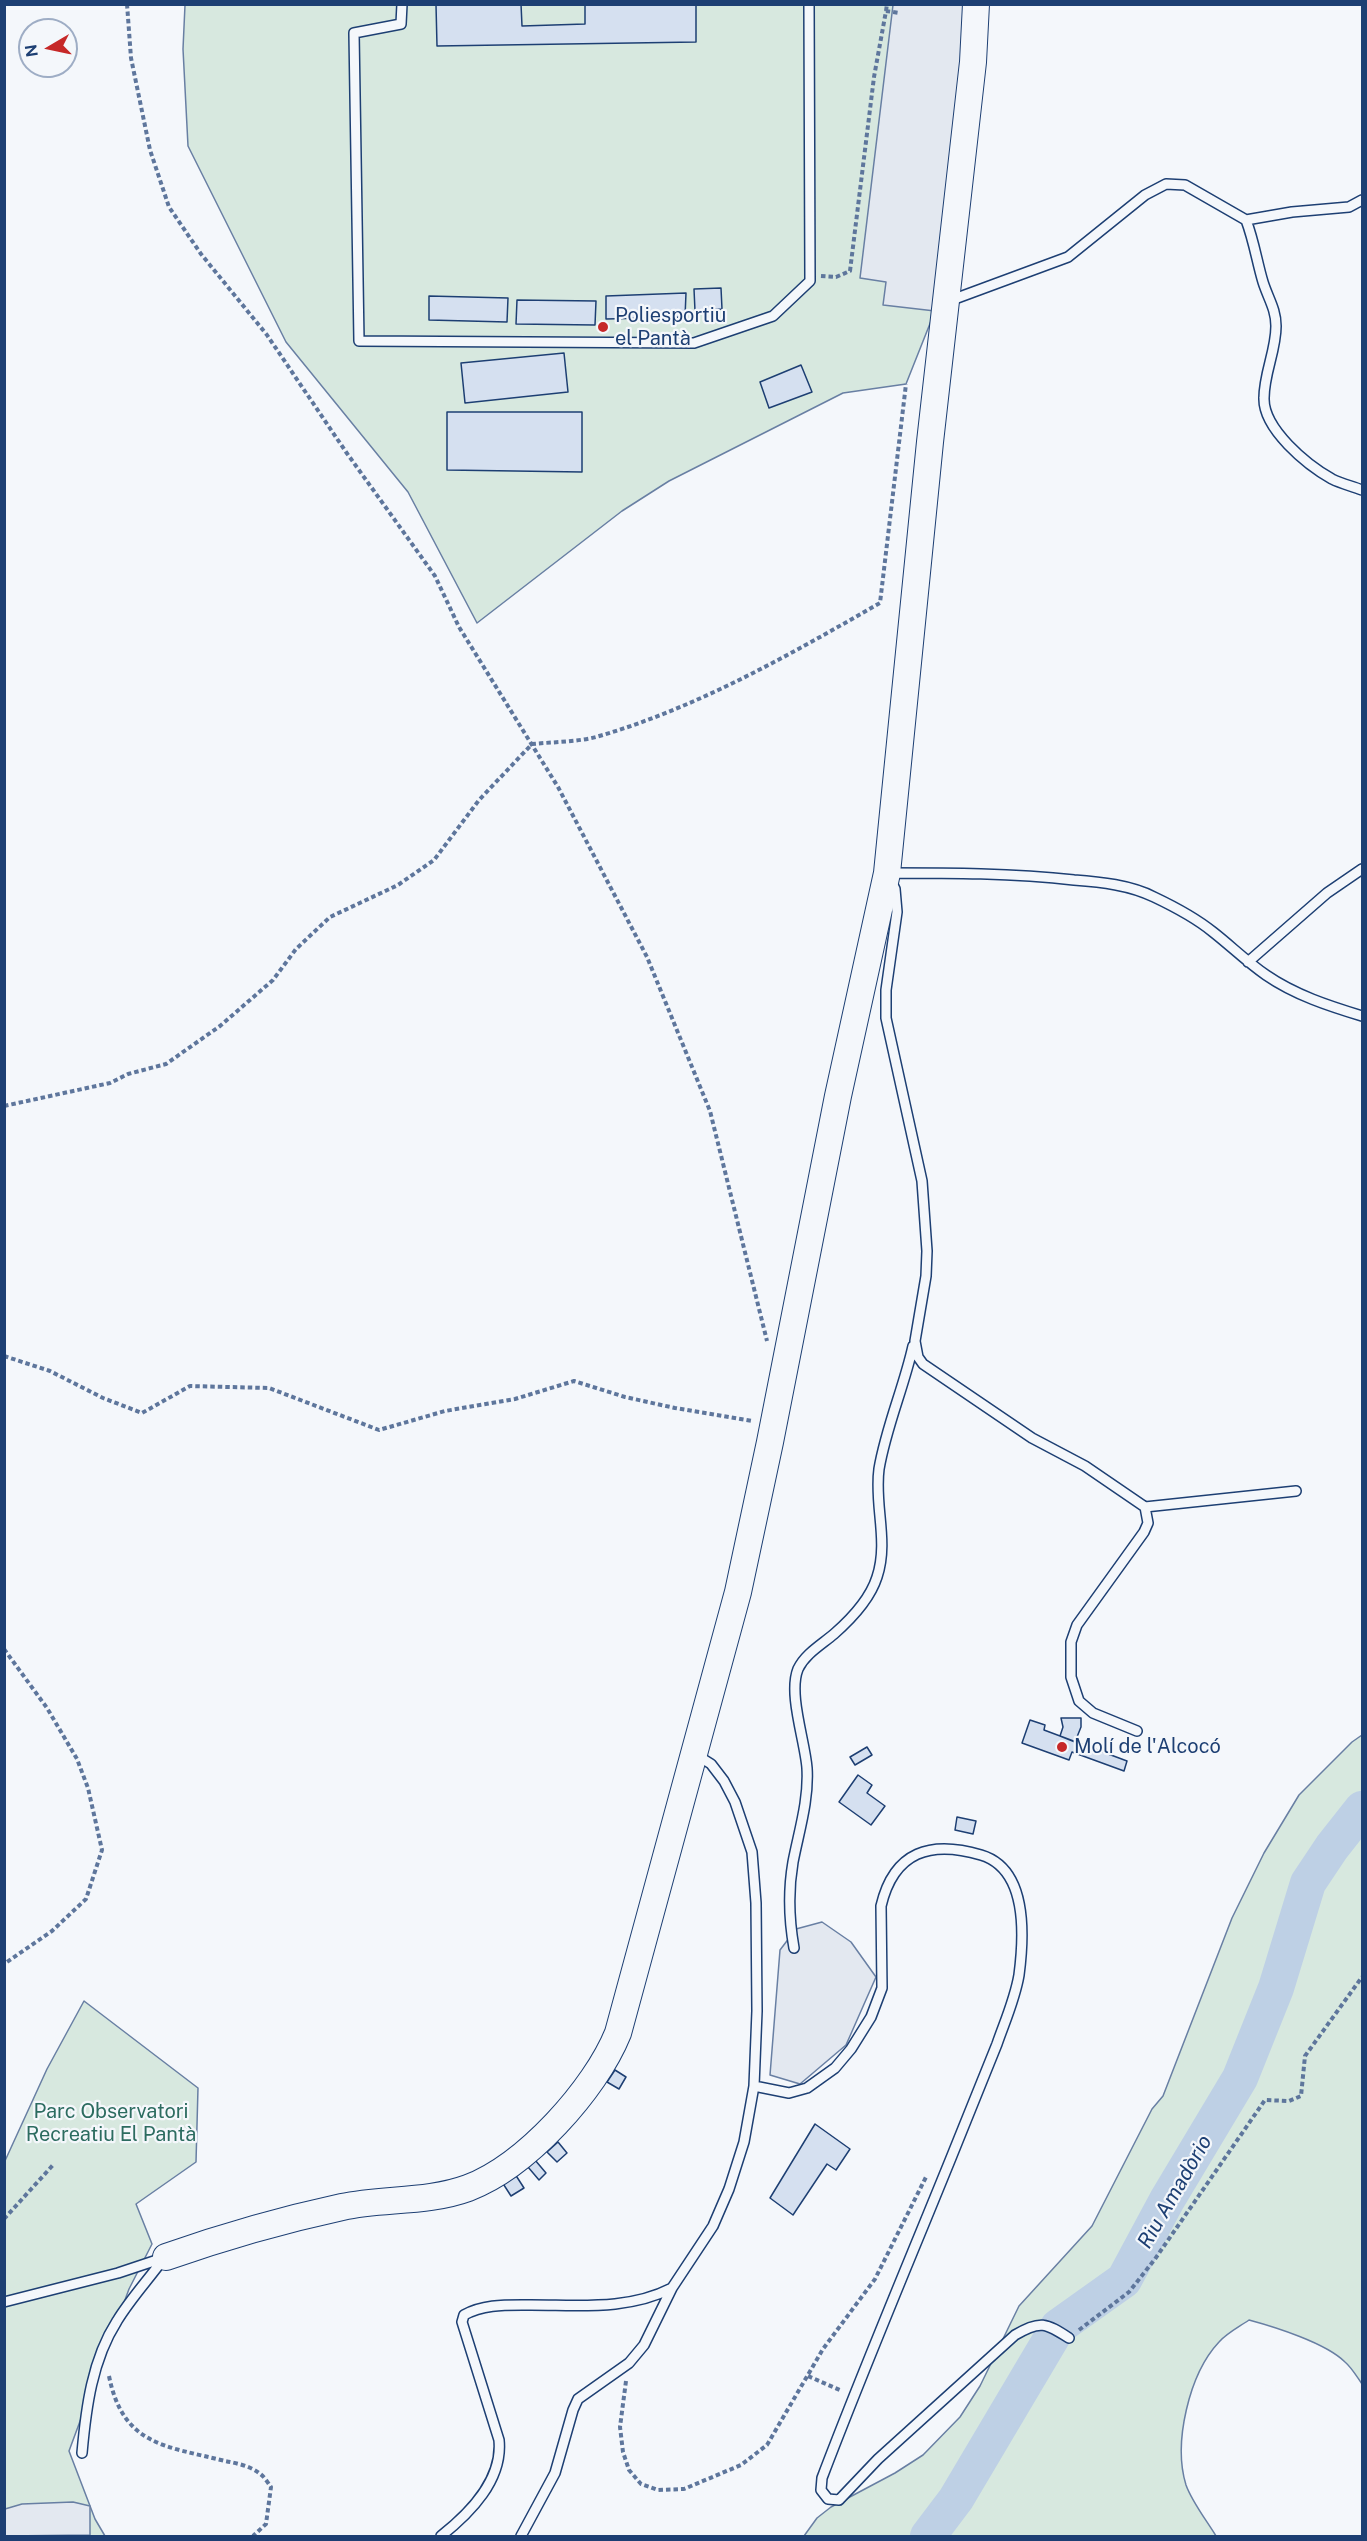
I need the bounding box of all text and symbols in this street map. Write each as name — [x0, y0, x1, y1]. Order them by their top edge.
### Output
north arrow — [18, 18, 78, 78]
text: N — [21, 43, 42, 58]
place label: Poliesportiu el Pantà — [615, 304, 726, 351]
marker: Poliesportiu el Pantà — [596, 320, 610, 334]
place label: Molí de l'Alcocó — [1074, 1735, 1221, 1759]
marker: Molí de l'Alcocó — [1055, 1740, 1069, 1754]
park label: Parc Observatori Recreatiu El Pantà — [26, 2100, 196, 2147]
water label: Riu Amadòrio — [1132, 2131, 1218, 2253]

